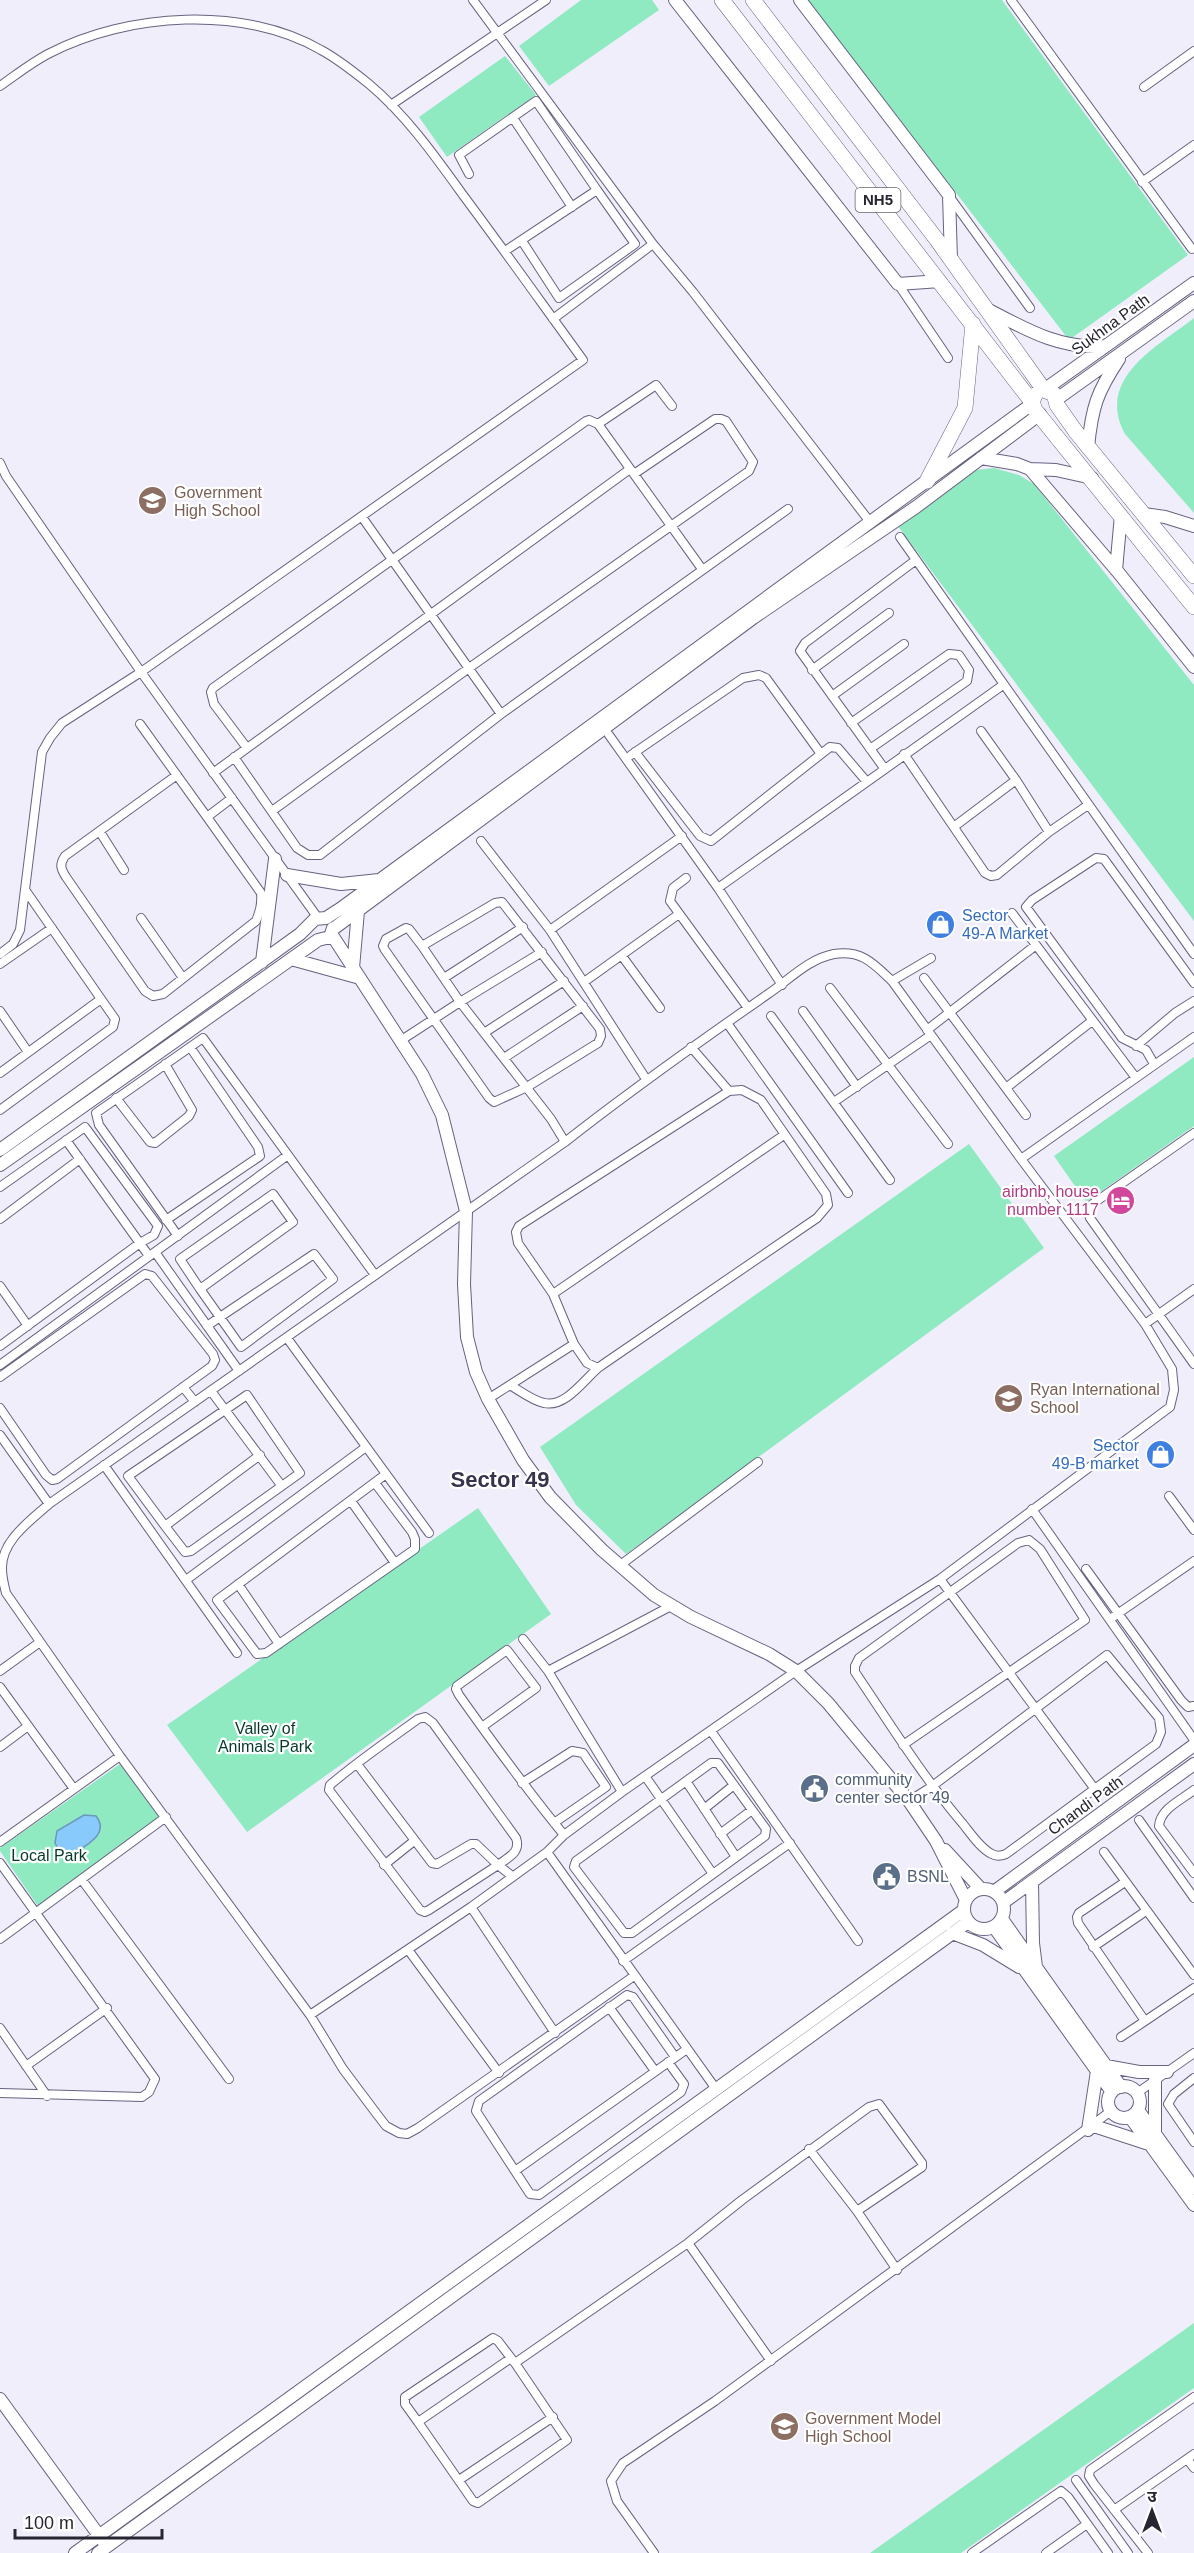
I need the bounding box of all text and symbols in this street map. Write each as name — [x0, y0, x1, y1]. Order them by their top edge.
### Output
road number: NH5 — [856, 188, 900, 212]
street label: Sukhna Path — [1068, 291, 1152, 358]
place label: Government High School — [174, 484, 263, 519]
school or university icon: Government High School — [137, 485, 169, 517]
place label: Sector 49-A Market — [962, 907, 1049, 942]
shop icon: Sector 49-A Market — [925, 908, 957, 940]
place label: airbnb, house number 1117 — [1002, 1183, 1099, 1218]
hotel icon: airbnb, house number 1117 — [1104, 1184, 1136, 1216]
place label: Ryan International School — [1030, 1381, 1160, 1416]
school or university icon: Ryan International School — [993, 1382, 1025, 1414]
place label: Sector 49-B market — [1052, 1437, 1140, 1472]
shop icon: Sector 49-B market — [1144, 1438, 1176, 1470]
district label: Sector 49 — [450, 1467, 550, 1492]
park label: Valley of Animals Park — [218, 1720, 313, 1755]
place label: community center sector 49 — [835, 1771, 950, 1806]
public building icon: community center sector 49 — [798, 1772, 830, 1804]
street label: Chandi Path — [1045, 1773, 1126, 1838]
park label: Local Park — [11, 1847, 88, 1864]
public building icon: BSNL — [870, 1860, 902, 1892]
place label: BSNL — [907, 1868, 949, 1885]
place label: Government Model High School — [805, 2410, 941, 2445]
school or university icon: Government Model High School — [768, 2411, 800, 2443]
north arrow — [1122, 2481, 1182, 2541]
text: उ — [1147, 2488, 1157, 2505]
scale bar — [15, 2502, 162, 2540]
text: 100 m — [24, 2513, 74, 2533]

